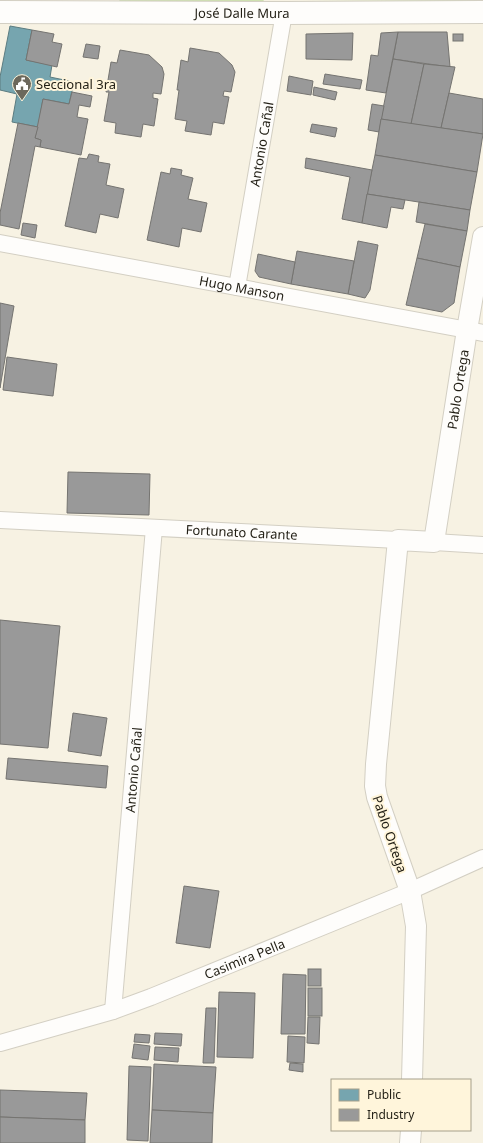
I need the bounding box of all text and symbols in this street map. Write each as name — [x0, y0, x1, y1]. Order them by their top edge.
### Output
street label: José Dalle Mura — [193, 4, 289, 22]
public building icon: Seccional 3ra — [11, 73, 33, 101]
place label: Seccional 3ra — [36, 75, 116, 93]
street label: Antonio Cañal — [245, 100, 278, 188]
street label: Hugo Manson — [198, 271, 286, 305]
street label: Pablo Ortega — [443, 348, 473, 431]
street label: Fortunato Carante — [185, 520, 298, 544]
street label: Antonio Cañal — [121, 726, 146, 813]
street label: Pablo Ortega — [368, 793, 412, 875]
street label: Casimira Pella — [201, 934, 288, 983]
legend — [331, 1079, 471, 1131]
text: Public — [367, 1086, 401, 1103]
text: Industry — [367, 1106, 415, 1123]

